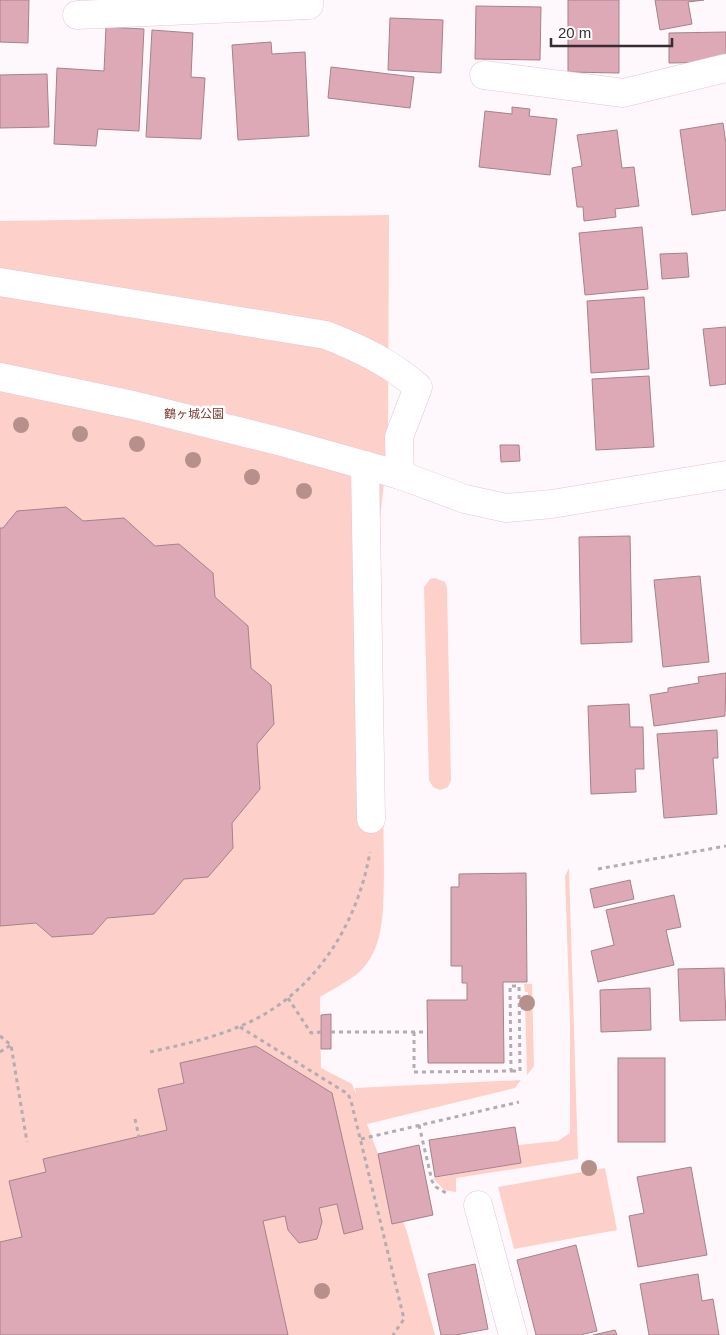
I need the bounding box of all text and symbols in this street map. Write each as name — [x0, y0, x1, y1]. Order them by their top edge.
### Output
scale bar — [551, 15, 672, 47]
text: 20 m — [558, 24, 591, 41]
park label: 鶴ヶ城公園 — [164, 407, 224, 421]

